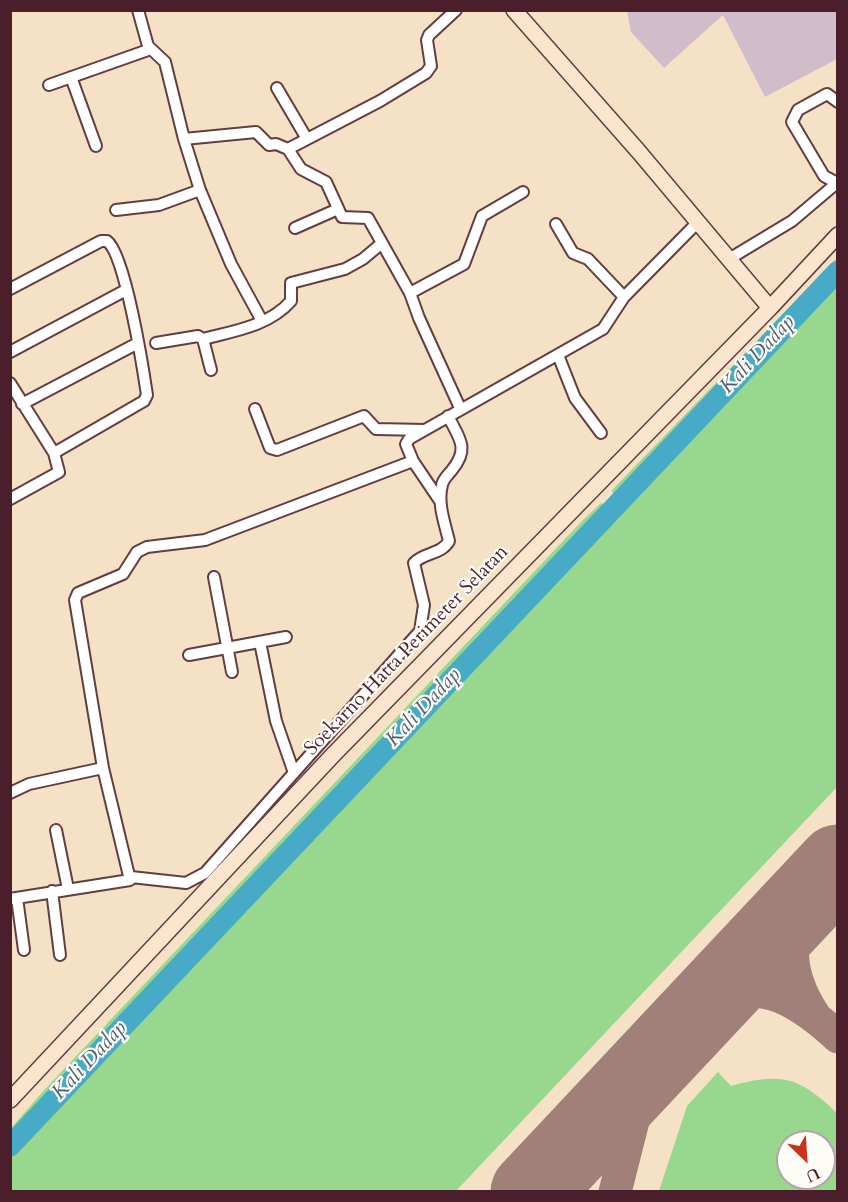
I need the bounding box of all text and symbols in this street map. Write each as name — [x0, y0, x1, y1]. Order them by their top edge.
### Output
water label: Kali Dadap — [715, 311, 801, 399]
street label: Soekarno Hatta Perimeter Selatan — [300, 541, 514, 761]
water label: Kali Dadap — [381, 664, 467, 752]
water label: Kali Dadap — [47, 1017, 133, 1105]
north arrow — [776, 1130, 836, 1190]
text: U — [802, 1162, 823, 1187]

